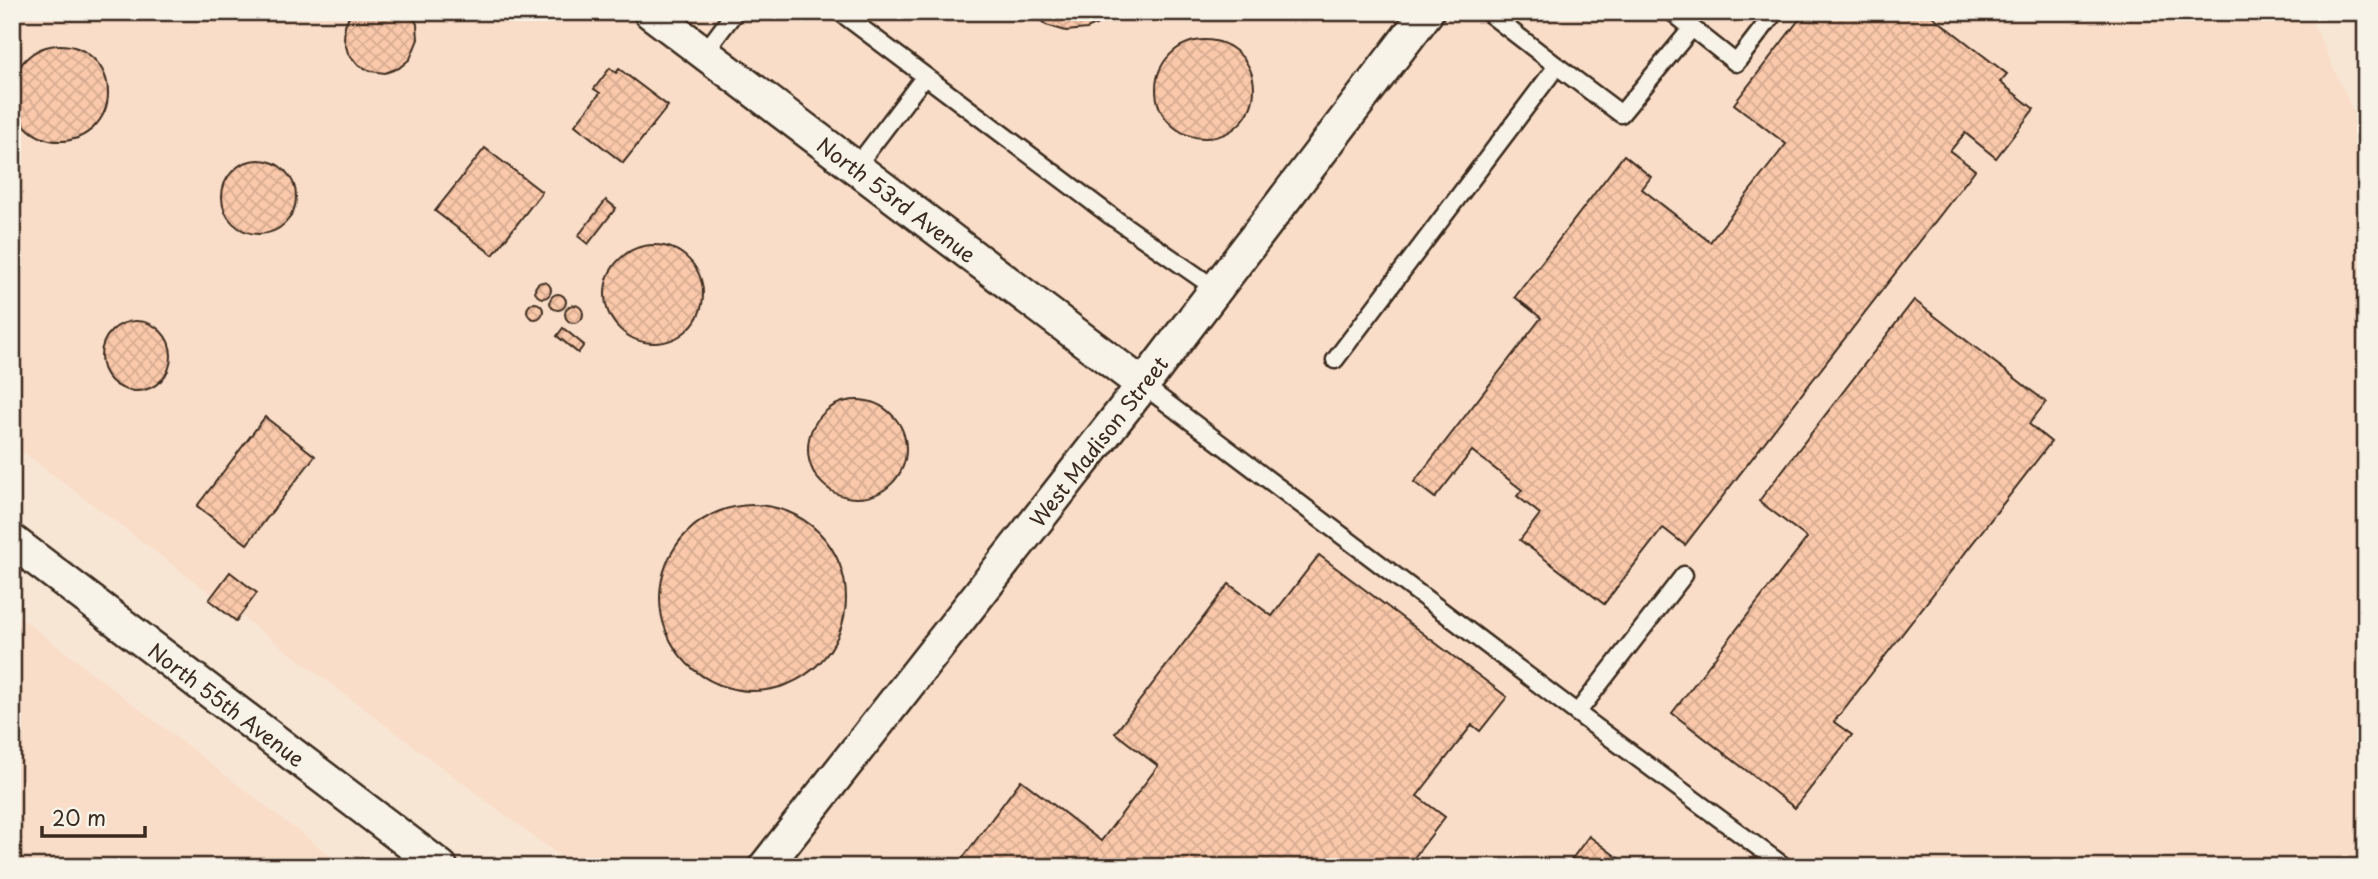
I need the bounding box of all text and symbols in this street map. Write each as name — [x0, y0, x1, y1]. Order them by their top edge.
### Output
street label: North 53rd Avenue — [811, 129, 983, 269]
street label: West Madison Street — [1021, 349, 1175, 533]
street label: North 55th Avenue — [142, 634, 312, 774]
scale bar — [42, 795, 145, 839]
text: 20 m — [52, 801, 106, 833]

